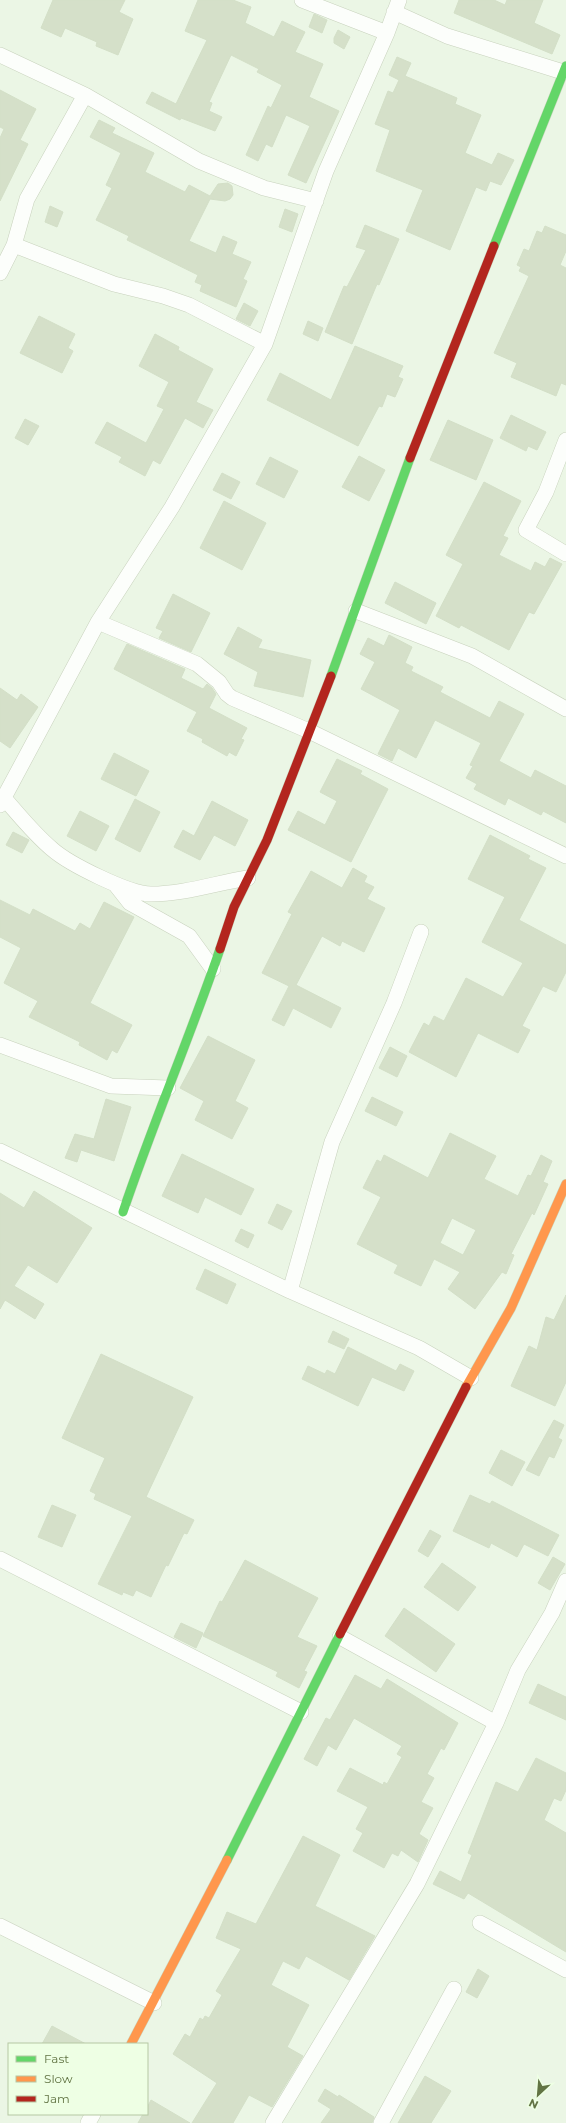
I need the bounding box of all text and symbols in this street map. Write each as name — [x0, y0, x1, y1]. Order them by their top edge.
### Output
legend — [8, 2043, 148, 2115]
text: Fast — [44, 2051, 69, 2066]
text: Slow — [44, 2071, 73, 2086]
north arrow — [518, 2075, 558, 2115]
text: Jam — [43, 2091, 70, 2106]
text: N — [527, 2096, 541, 2112]

